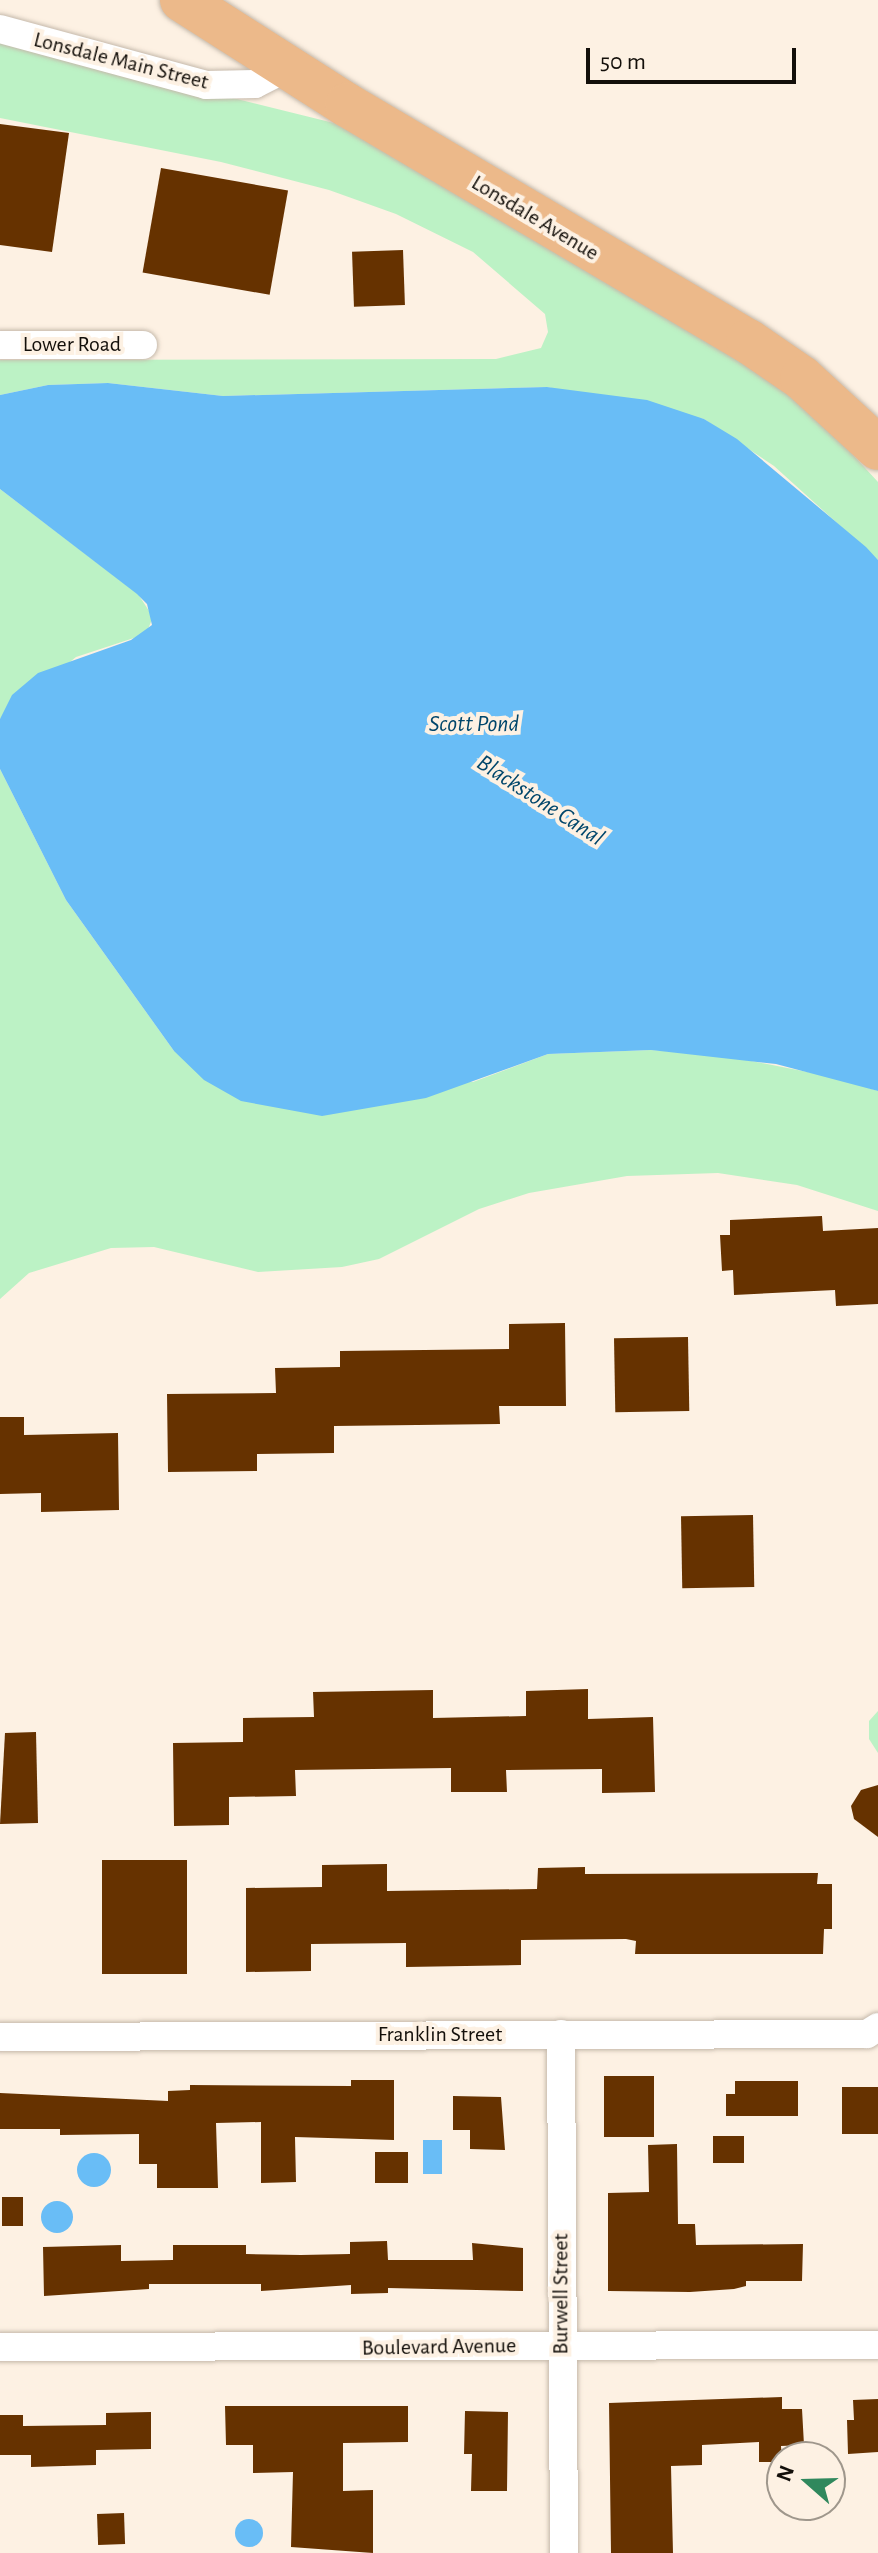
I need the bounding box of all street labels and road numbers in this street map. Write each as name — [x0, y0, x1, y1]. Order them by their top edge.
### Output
street label: Lonsdale Main Street — [31, 27, 211, 95]
street label: Lonsdale Avenue — [467, 170, 603, 266]
street label: Lower Road — [23, 332, 121, 358]
street label: Franklin Street — [378, 2022, 502, 2048]
street label: Burwell Street — [548, 2233, 574, 2355]
street label: Boulevard Avenue — [362, 2332, 516, 2362]

